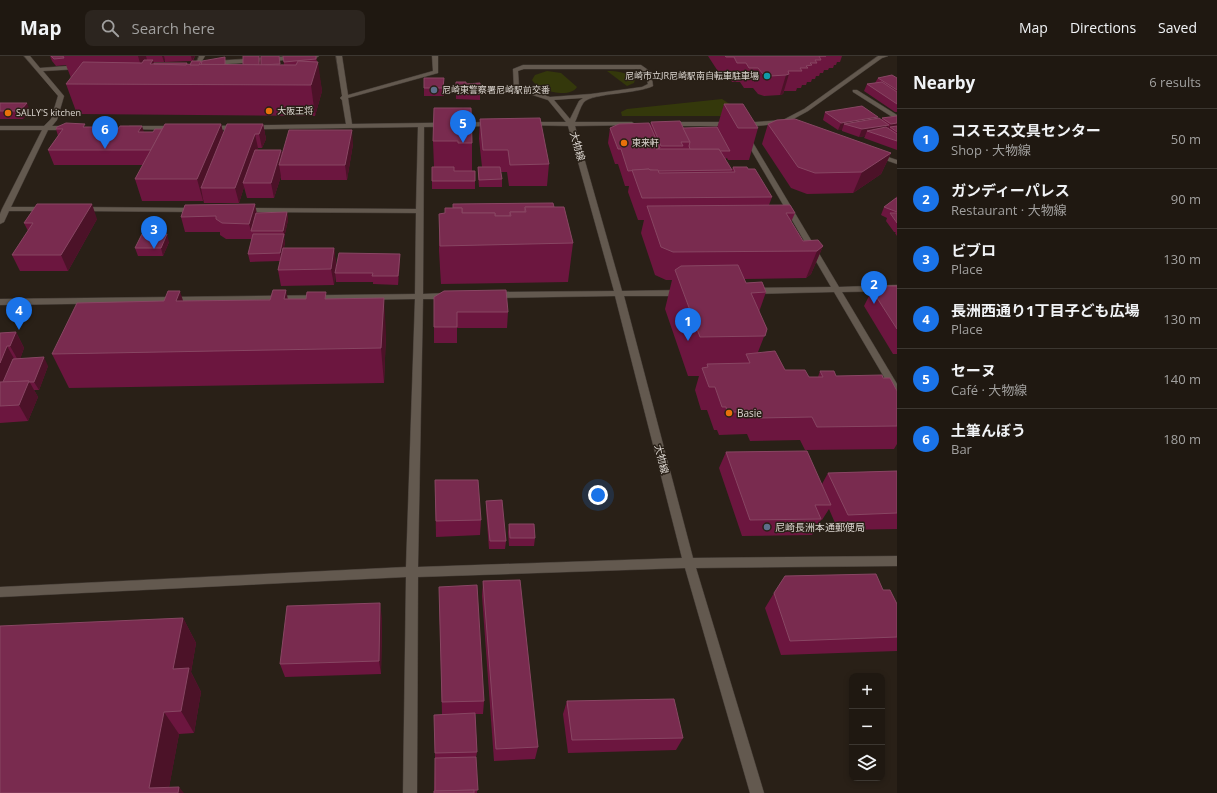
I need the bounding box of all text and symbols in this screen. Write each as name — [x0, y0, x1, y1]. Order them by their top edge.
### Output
search box — [85, 10, 365, 46]
text: Map — [20, 15, 61, 41]
icon: search — [99, 17, 121, 39]
text: Search here — [131, 18, 215, 38]
text: Map — [1019, 18, 1048, 37]
text: Directions — [1070, 18, 1136, 37]
text: Saved — [1158, 18, 1197, 37]
place label: 尼崎市立JR尼崎駅南自転車駐車場 — [625, 69, 759, 82]
marker: 尼崎市立JR尼崎駅南自転車駐車場 — [762, 71, 772, 81]
text: Nearby — [913, 71, 975, 94]
text: 6 results — [1149, 73, 1201, 91]
place label: 尼崎東警察署尼崎駅前交番 — [442, 83, 550, 96]
marker: 尼崎東警察署尼崎駅前交番 — [429, 85, 439, 95]
place label: 大阪王将 — [277, 104, 313, 117]
place label: SALLY'S kitchen — [16, 106, 81, 119]
marker: 大阪王将 — [264, 106, 274, 116]
marker: SALLY'S kitchen — [3, 108, 13, 118]
pin: 5 — [450, 110, 476, 143]
pin: 6 — [92, 116, 118, 149]
text: コスモス文具センター — [951, 120, 1101, 140]
street label: 大物線 — [567, 130, 589, 162]
text: 1 — [922, 130, 930, 148]
text: 50 m — [1171, 130, 1201, 148]
place label: 東来軒 — [632, 136, 659, 149]
marker: 東来軒 — [619, 138, 629, 148]
text: Shop · 大物線 — [951, 141, 1031, 159]
text: ガンディーパレス — [951, 180, 1070, 200]
text: 2 — [922, 190, 930, 208]
text: 90 m — [1171, 190, 1201, 208]
text: Restaurant · 大物線 — [951, 201, 1067, 219]
pin: 3 — [141, 216, 167, 249]
text: ビブロ — [951, 240, 996, 260]
text: 3 — [922, 250, 930, 268]
text: 130 m — [1163, 250, 1201, 268]
text: Place — [951, 260, 983, 278]
pin: 2 — [861, 271, 887, 304]
pin: 4 — [6, 297, 32, 330]
text: 長洲西通り1丁目子ども広場 — [951, 300, 1140, 320]
pin: 1 — [675, 308, 701, 341]
text: 4 — [922, 310, 930, 328]
text: 130 m — [1163, 310, 1201, 328]
text: Place — [951, 320, 983, 338]
text: セーヌ — [951, 360, 996, 380]
text: 5 — [922, 370, 930, 388]
text: 140 m — [1163, 370, 1201, 388]
text: Café · 大物線 — [951, 381, 1027, 399]
place label: Basie — [737, 406, 762, 420]
marker: Basie — [724, 408, 734, 418]
text: 土筆んぼう — [951, 420, 1026, 440]
text: 6 — [922, 430, 930, 448]
text: 180 m — [1163, 430, 1201, 448]
text: Bar — [951, 440, 972, 458]
street label: 大物線 — [652, 443, 672, 475]
your location — [588, 485, 608, 505]
place label: 尼崎長洲本通郵便局 — [775, 520, 865, 534]
marker: 尼崎長洲本通郵便局 — [762, 522, 772, 532]
map controls — [849, 673, 885, 781]
button: + — [849, 673, 885, 709]
button: − — [849, 709, 885, 745]
button: layers — [849, 745, 885, 781]

